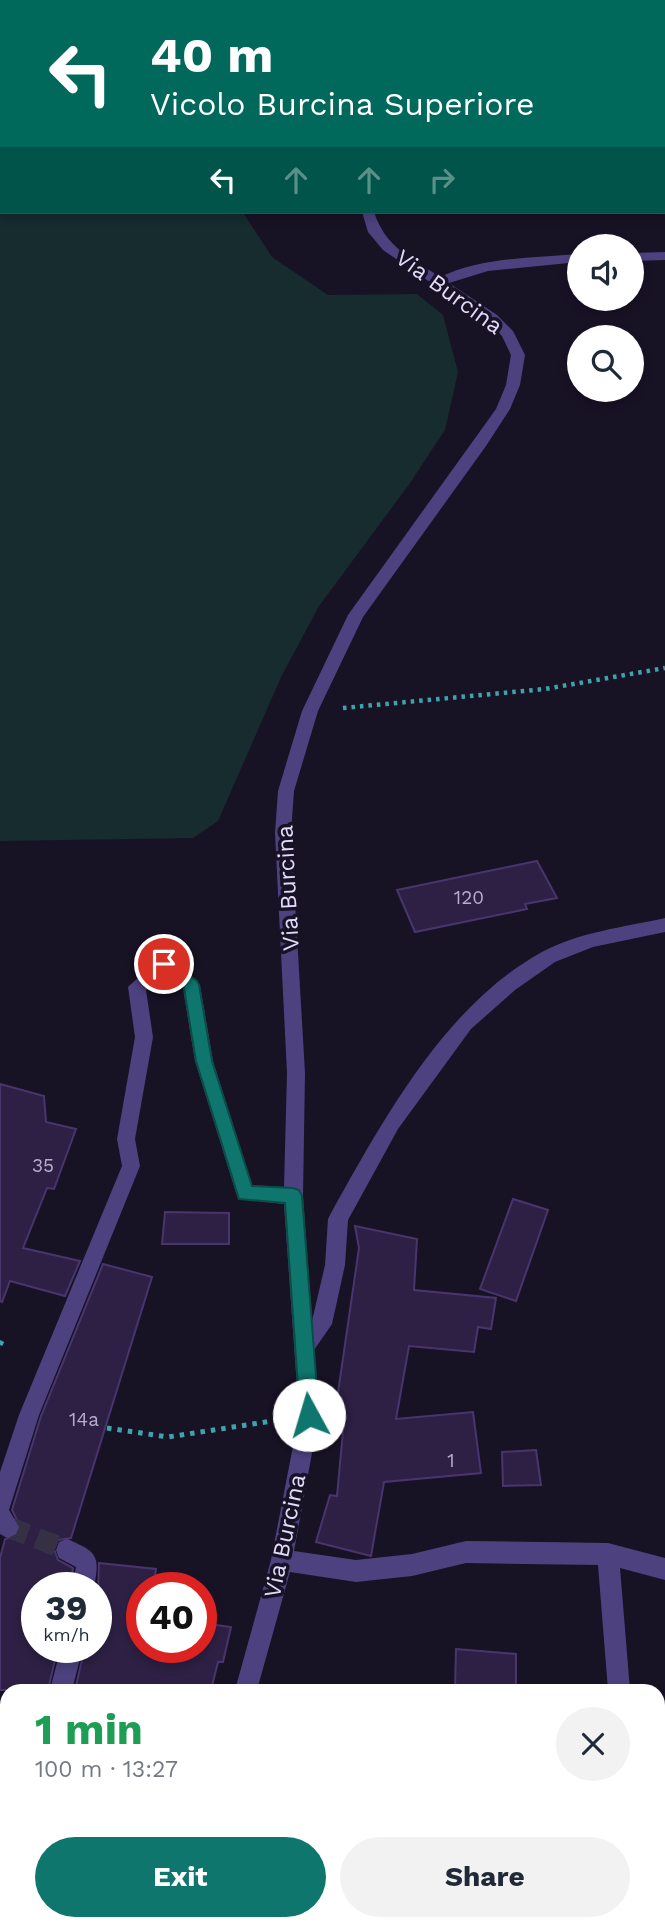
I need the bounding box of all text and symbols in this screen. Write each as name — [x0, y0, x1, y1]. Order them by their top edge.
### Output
text: 40 m — [150, 26, 273, 84]
icon: left — [35, 28, 126, 119]
text: Vicolo Burcina Superiore — [150, 85, 534, 123]
icon: left — [204, 161, 242, 199]
icon: ahead — [277, 161, 315, 199]
icon: ahead — [350, 161, 388, 199]
icon: right — [423, 161, 461, 199]
map controls — [567, 234, 644, 402]
button: sound — [567, 234, 644, 311]
street label: Via Burcina — [390, 244, 508, 340]
button: search — [567, 325, 644, 402]
street label: Via Burcina — [271, 824, 305, 952]
house number: 120 — [454, 886, 484, 909]
pin — [134, 934, 194, 994]
icon: arrive — [145, 945, 183, 983]
house number: 35 — [32, 1154, 54, 1177]
position arrow — [272, 1378, 346, 1452]
house number: 14a — [69, 1408, 99, 1431]
house number: 1 — [447, 1449, 455, 1472]
street label: Via Burcina — [259, 1472, 311, 1600]
speed limit sign: 40 — [126, 1572, 217, 1663]
text: 39 — [45, 1587, 88, 1629]
text: km/h — [43, 1624, 90, 1645]
text: 1 min — [35, 1705, 143, 1754]
button: close — [556, 1707, 630, 1781]
text: 100 m · 13:27 — [35, 1756, 178, 1783]
button: Exit — [35, 1837, 326, 1917]
button: Share — [340, 1837, 630, 1917]

